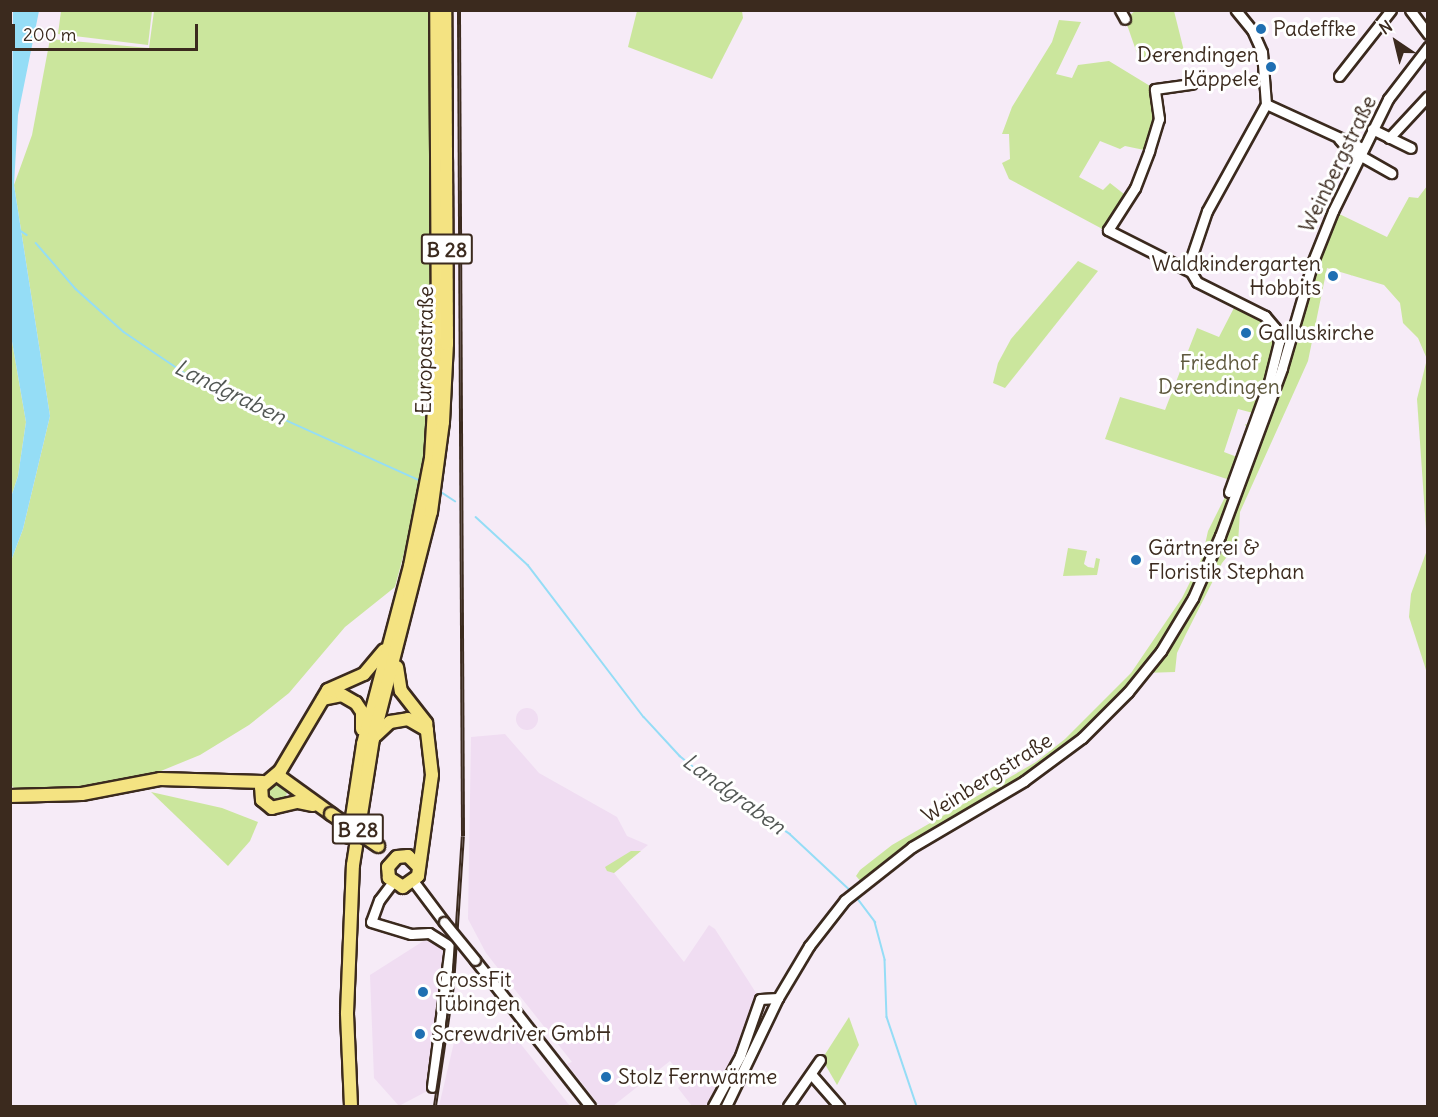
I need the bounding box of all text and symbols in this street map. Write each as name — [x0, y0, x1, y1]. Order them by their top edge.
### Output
scale bar — [15, 12, 201, 50]
north arrow — [1366, 12, 1426, 72]
place label: Padeffke — [1273, 16, 1356, 42]
text: N — [1375, 16, 1396, 39]
marker: Padeffke — [1254, 22, 1268, 36]
text: 200 m — [23, 23, 77, 46]
place label: Derendingen Käppele — [1137, 42, 1259, 92]
marker: Derendingen Käppele — [1264, 60, 1278, 74]
street label: Weinbergstraße — [1294, 91, 1382, 237]
road number: B 28 — [420, 232, 474, 266]
place label: Waldkindergarten Hobbits — [1151, 251, 1321, 301]
marker: Waldkindergarten Hobbits — [1326, 269, 1340, 283]
street label: Europastraße — [411, 286, 439, 414]
place label: Galluskirche — [1258, 320, 1374, 346]
marker: Galluskirche — [1239, 326, 1253, 340]
park label: Friedhof Derendingen — [1158, 350, 1280, 400]
water label: Landgraben — [170, 354, 290, 430]
place label: Gärtnerei & Floristik Stephan — [1148, 535, 1304, 585]
marker: Gärtnerei & Floristik Stephan — [1129, 553, 1143, 567]
street label: Weinbergstraße — [917, 728, 1057, 828]
water label: Landgraben — [678, 748, 790, 840]
road number: B 28 — [331, 812, 385, 846]
place label: CrossFit Tübingen — [435, 967, 520, 1017]
marker: CrossFit Tübingen — [416, 985, 430, 999]
place label: Screwdriver GmbH — [432, 1021, 611, 1047]
marker: Screwdriver GmbH — [413, 1027, 427, 1041]
place label: Stolz Fernwärme — [618, 1064, 777, 1090]
marker: Stolz Fernwärme — [599, 1070, 613, 1084]

